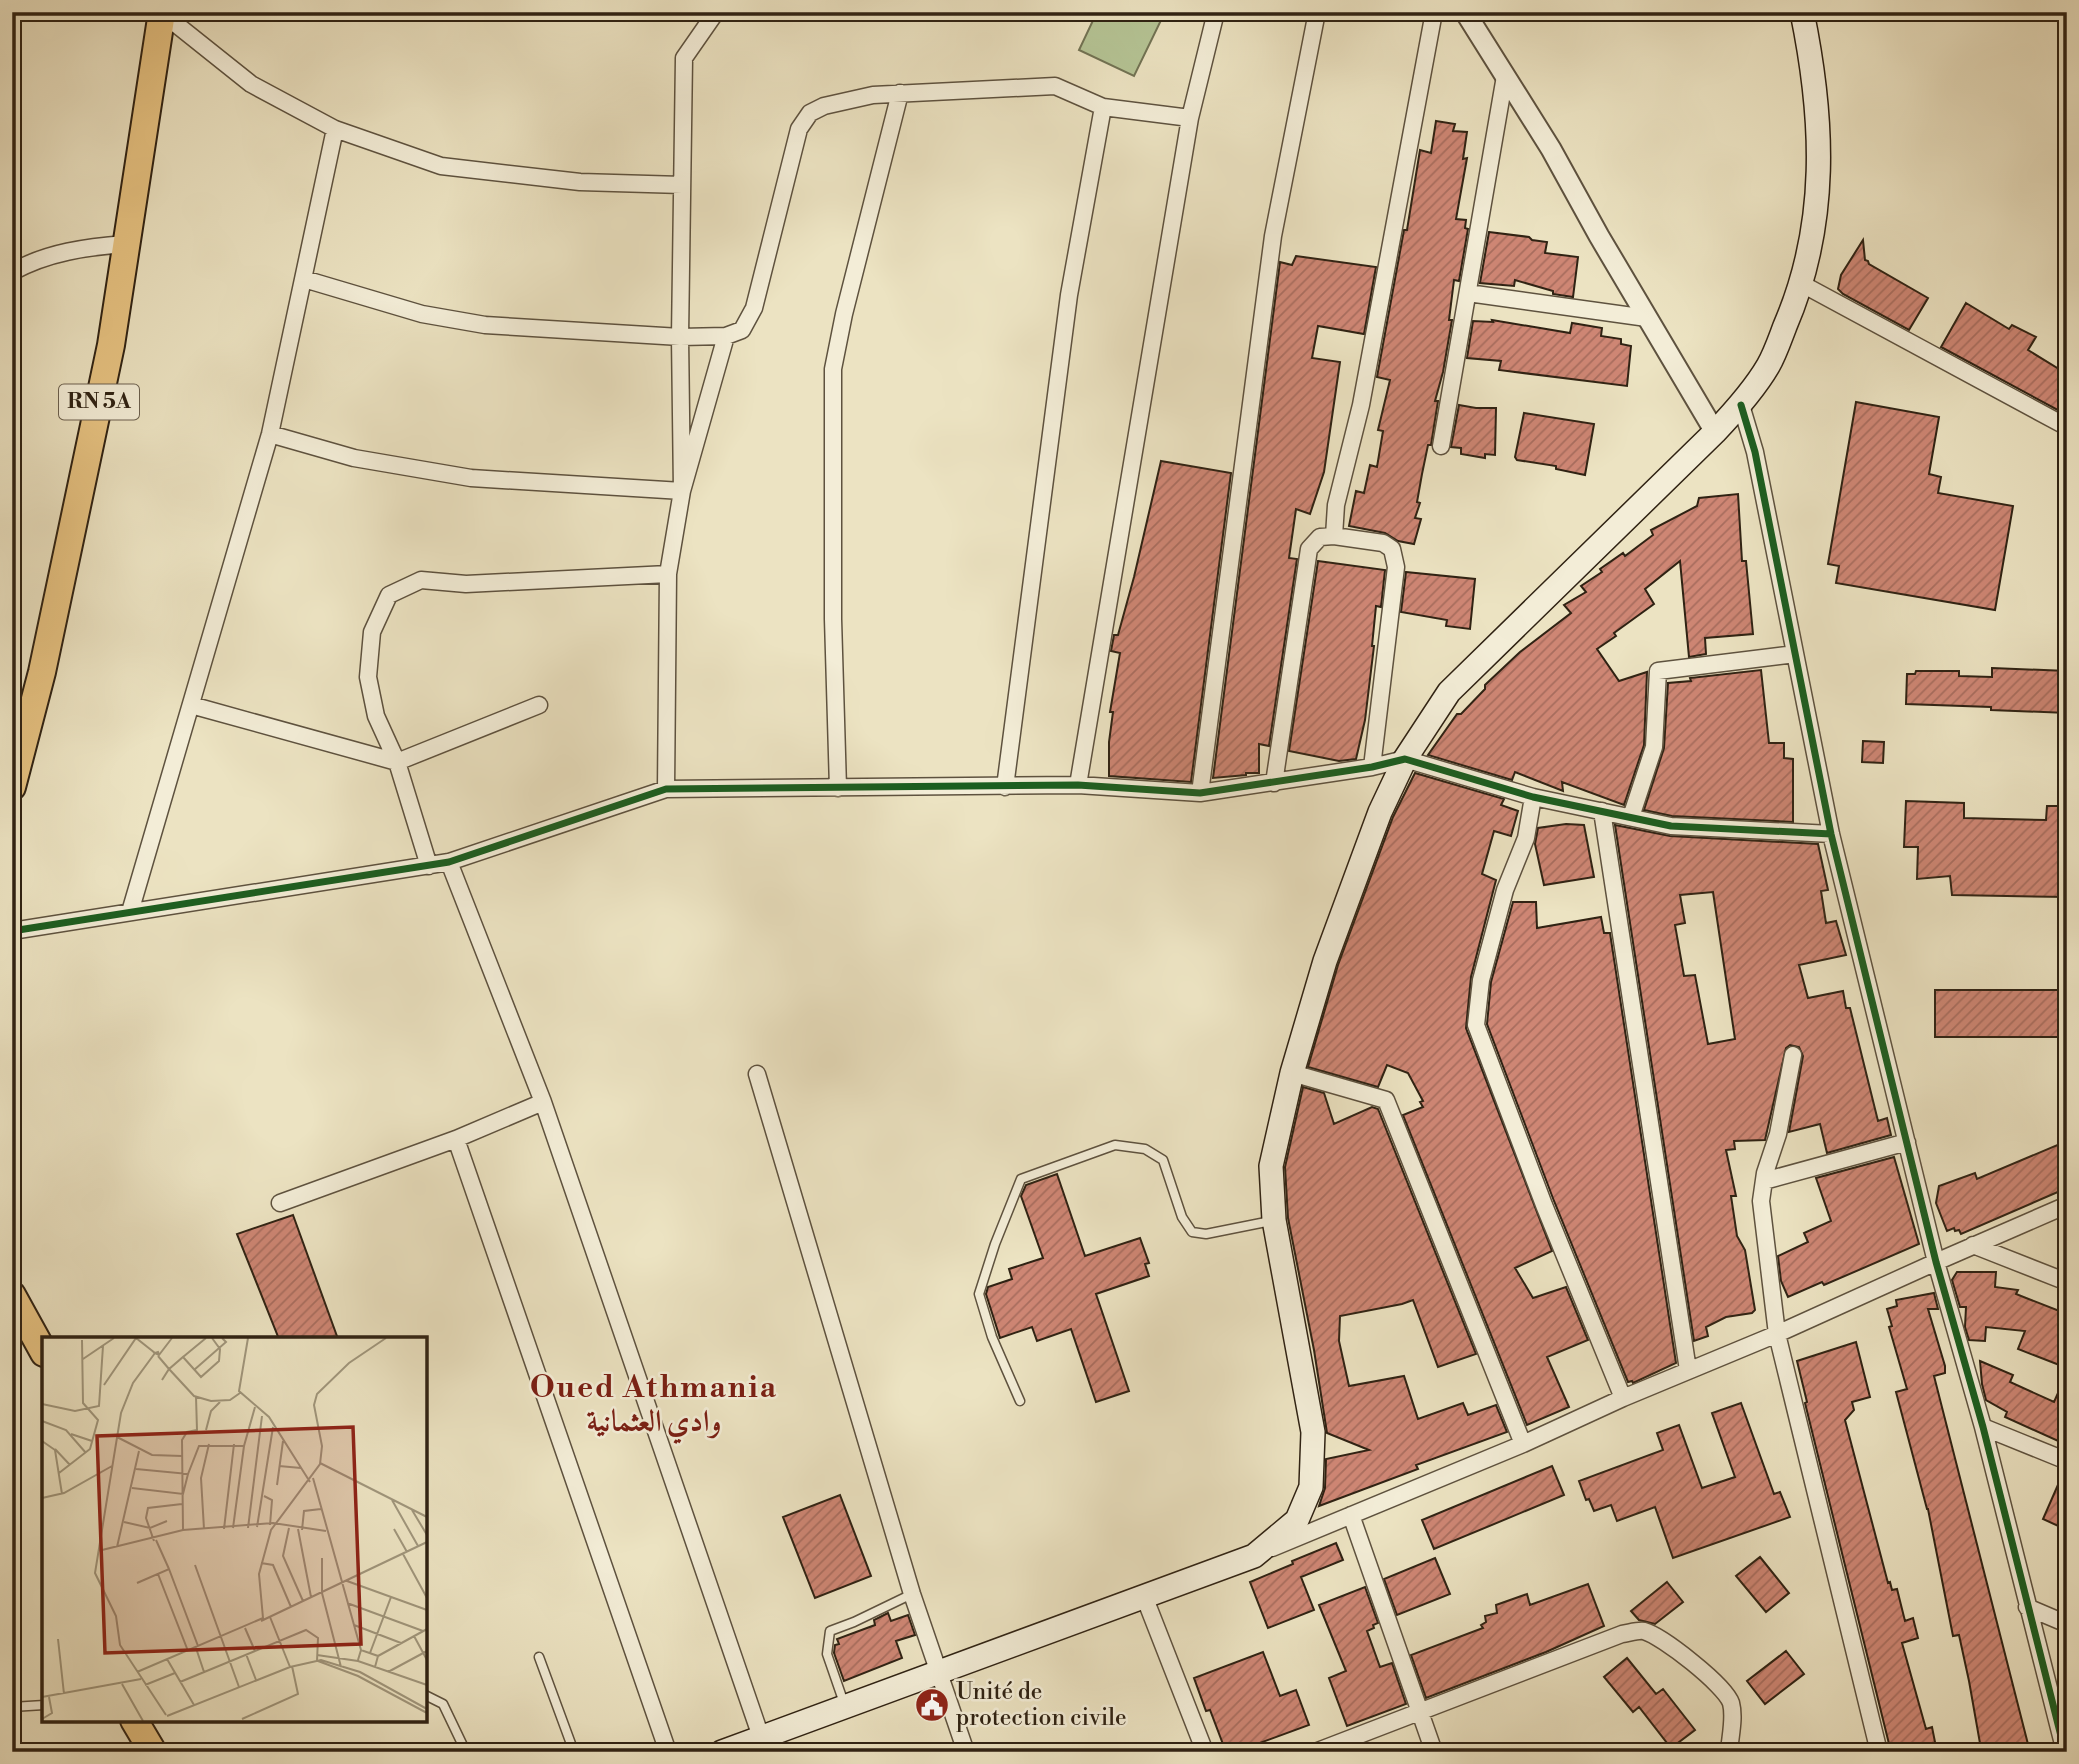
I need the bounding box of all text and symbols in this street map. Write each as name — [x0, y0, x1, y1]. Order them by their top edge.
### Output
road number: RN 5A — [59, 384, 139, 420]
inset map — [42, 1337, 427, 1722]
district label: Oued Athmania وادي العثمانية — [530, 1369, 778, 1444]
place label: Unité de protection civile — [956, 1678, 1127, 1732]
public building icon: Unité de protection civile — [913, 1686, 951, 1724]

